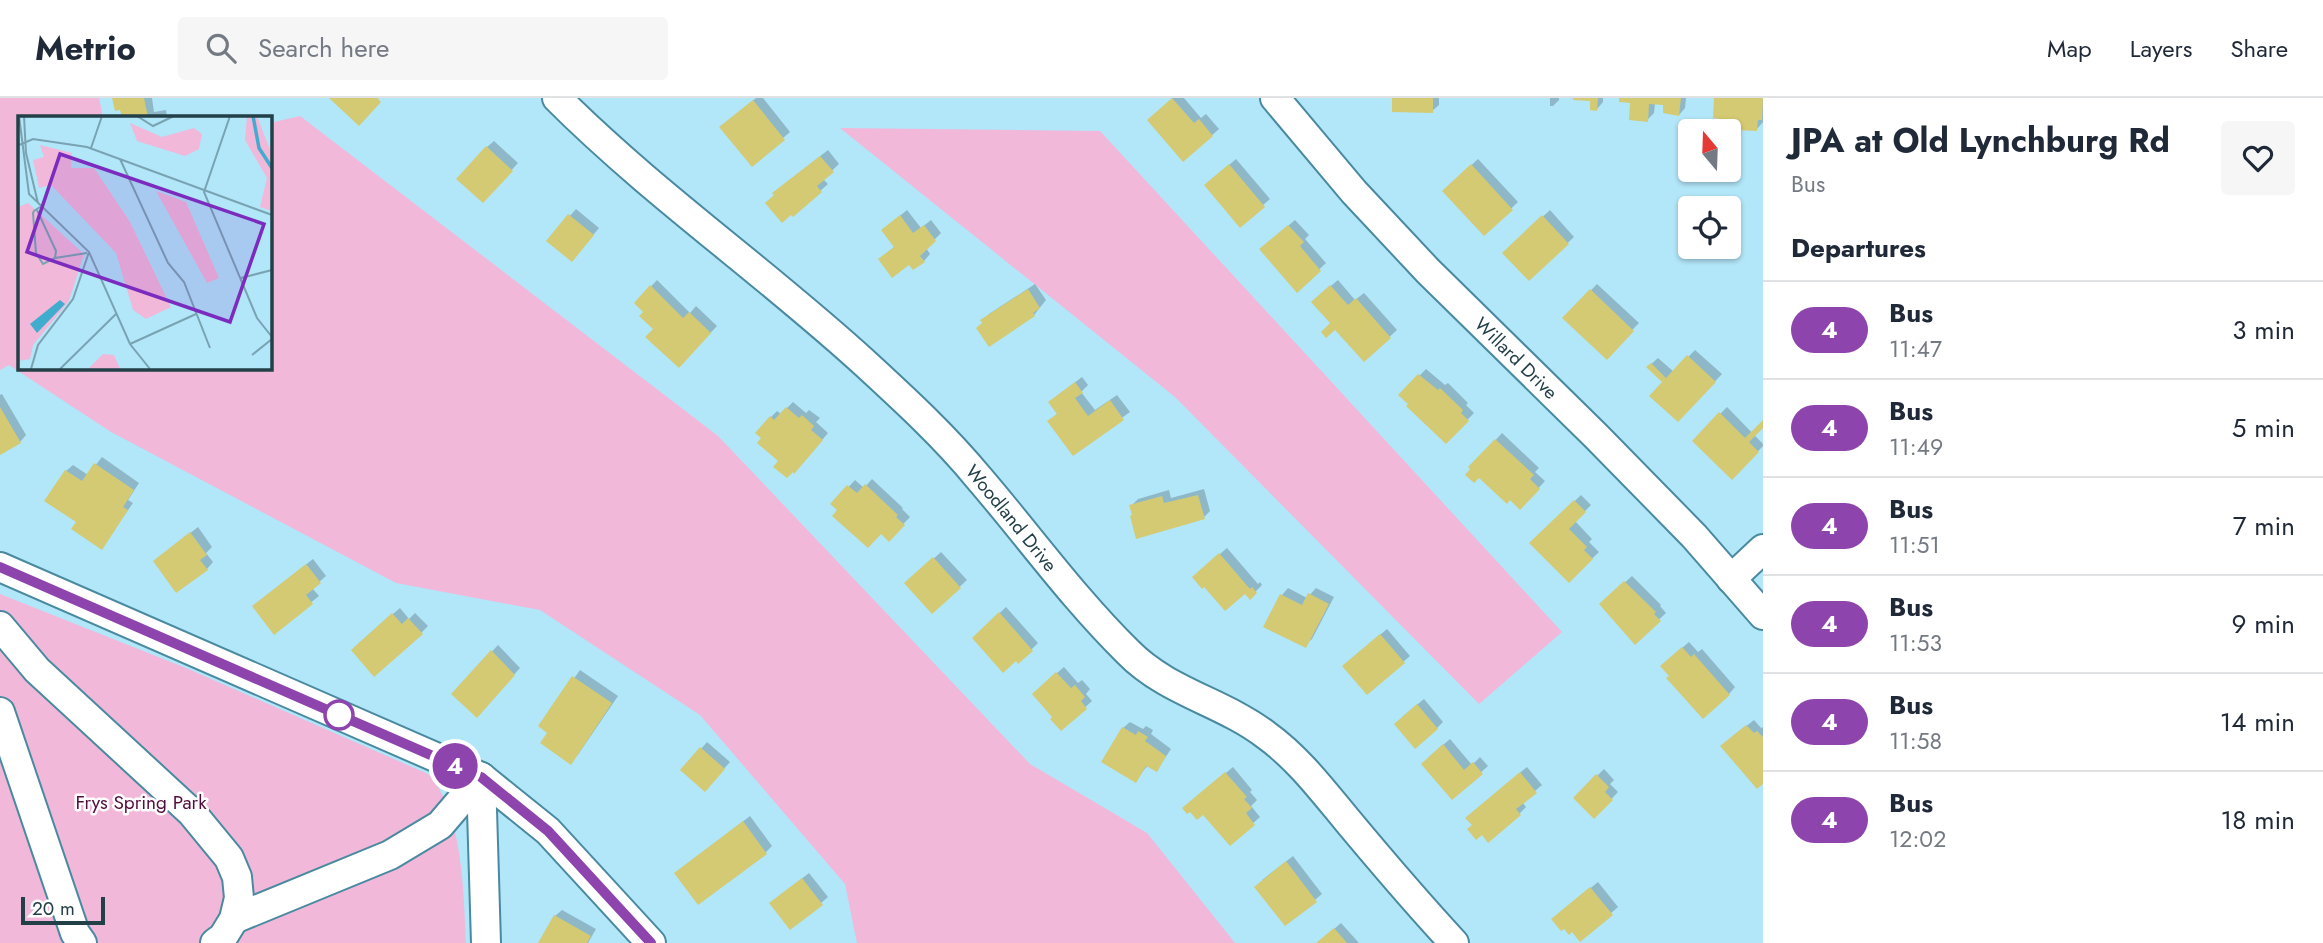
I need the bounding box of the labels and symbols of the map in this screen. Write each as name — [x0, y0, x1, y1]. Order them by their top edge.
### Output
inset map — [18, 116, 271, 369]
north arrow — [1678, 119, 1741, 182]
street label: Willard Drive — [1468, 311, 1564, 405]
street label: Woodland Drive — [959, 459, 1063, 578]
unlabelled marker — [324, 700, 354, 730]
line badge: 4 — [432, 743, 478, 789]
park label: Frys Spring Park — [76, 789, 207, 816]
scale bar — [21, 894, 105, 926]

